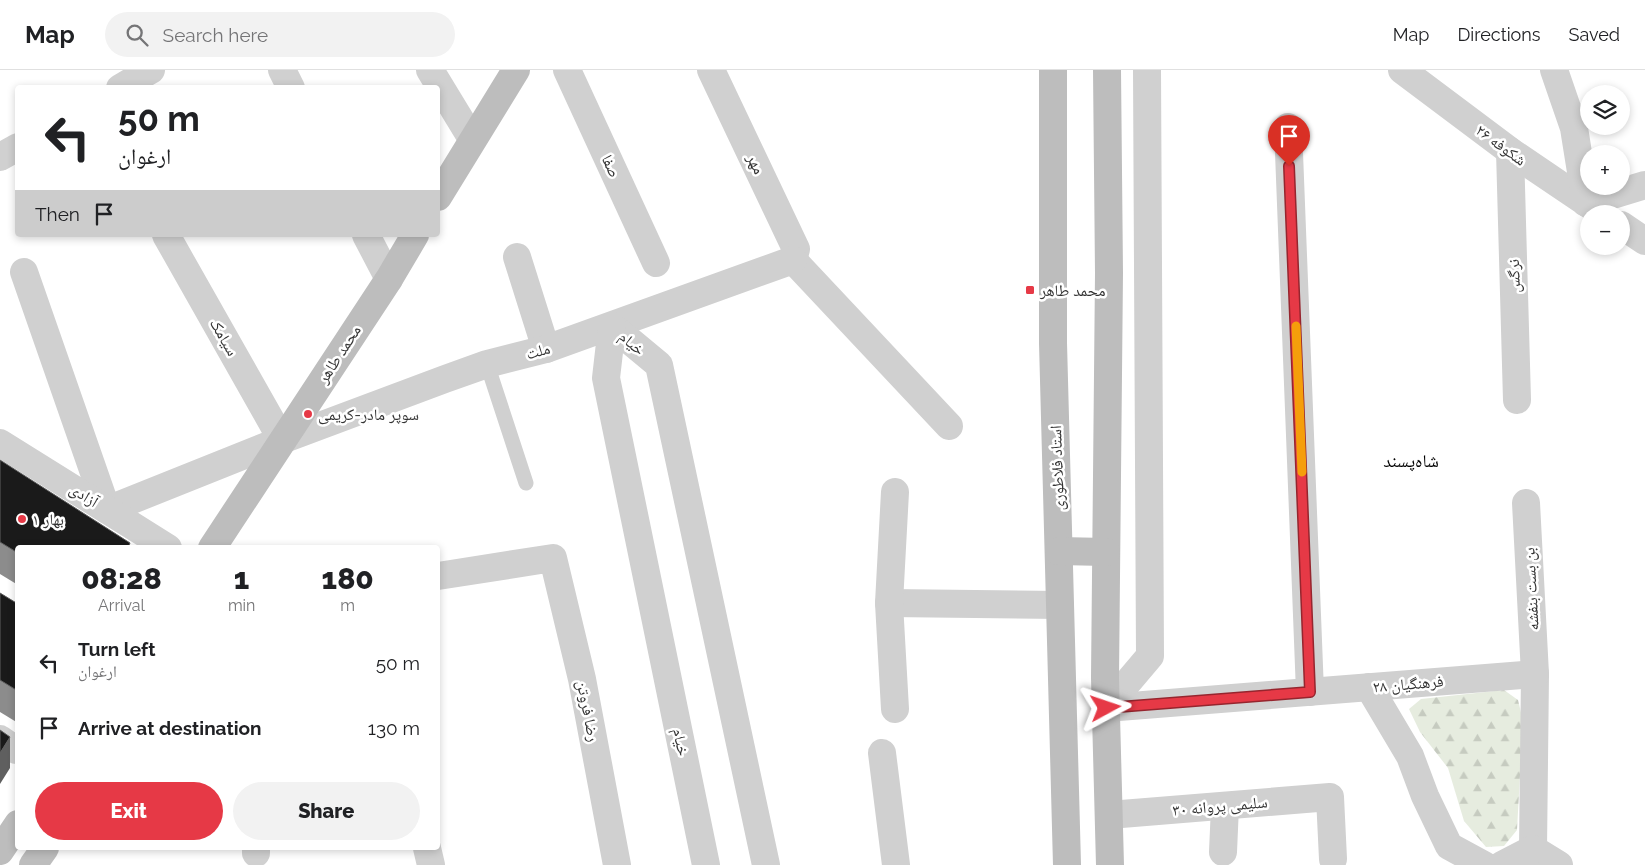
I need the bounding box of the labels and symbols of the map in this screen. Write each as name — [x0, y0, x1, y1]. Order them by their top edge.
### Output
pin — [1268, 115, 1310, 166]
street label: شکوفه ۲۶ — [1472, 120, 1530, 170]
street label: مهر — [743, 150, 769, 177]
street label: صفا — [598, 152, 624, 180]
street label: نرگس — [1504, 259, 1525, 293]
place label: محمد طاهر — [1039, 281, 1105, 300]
marker: محمد طاهر — [1024, 284, 1036, 296]
street label: سیامک — [206, 315, 242, 359]
street label: محمد طاهر — [313, 321, 365, 387]
street label: خیام — [615, 327, 649, 360]
street label: ملت — [524, 339, 552, 363]
place label: سوپر مادر-کریمی — [318, 405, 419, 425]
marker: سوپر مادر-کریمی — [302, 408, 314, 420]
street label: استاد فلاطوری — [1046, 425, 1069, 511]
district label: شاه‌پسند — [1383, 450, 1439, 472]
street label: آزادی — [66, 479, 103, 512]
place label: بهار ۱ — [32, 510, 64, 529]
marker: بهار ۱ — [16, 513, 28, 525]
street label: بن بست بنفشه — [1519, 547, 1544, 631]
street label: فرهنگیان ۲۸ — [1372, 671, 1444, 698]
street label: رضا فروتن — [572, 679, 603, 744]
position arrow — [1079, 681, 1131, 733]
street label: خیام — [668, 726, 693, 758]
street label: سلیمی پروانه ۳۰ — [1172, 792, 1268, 821]

